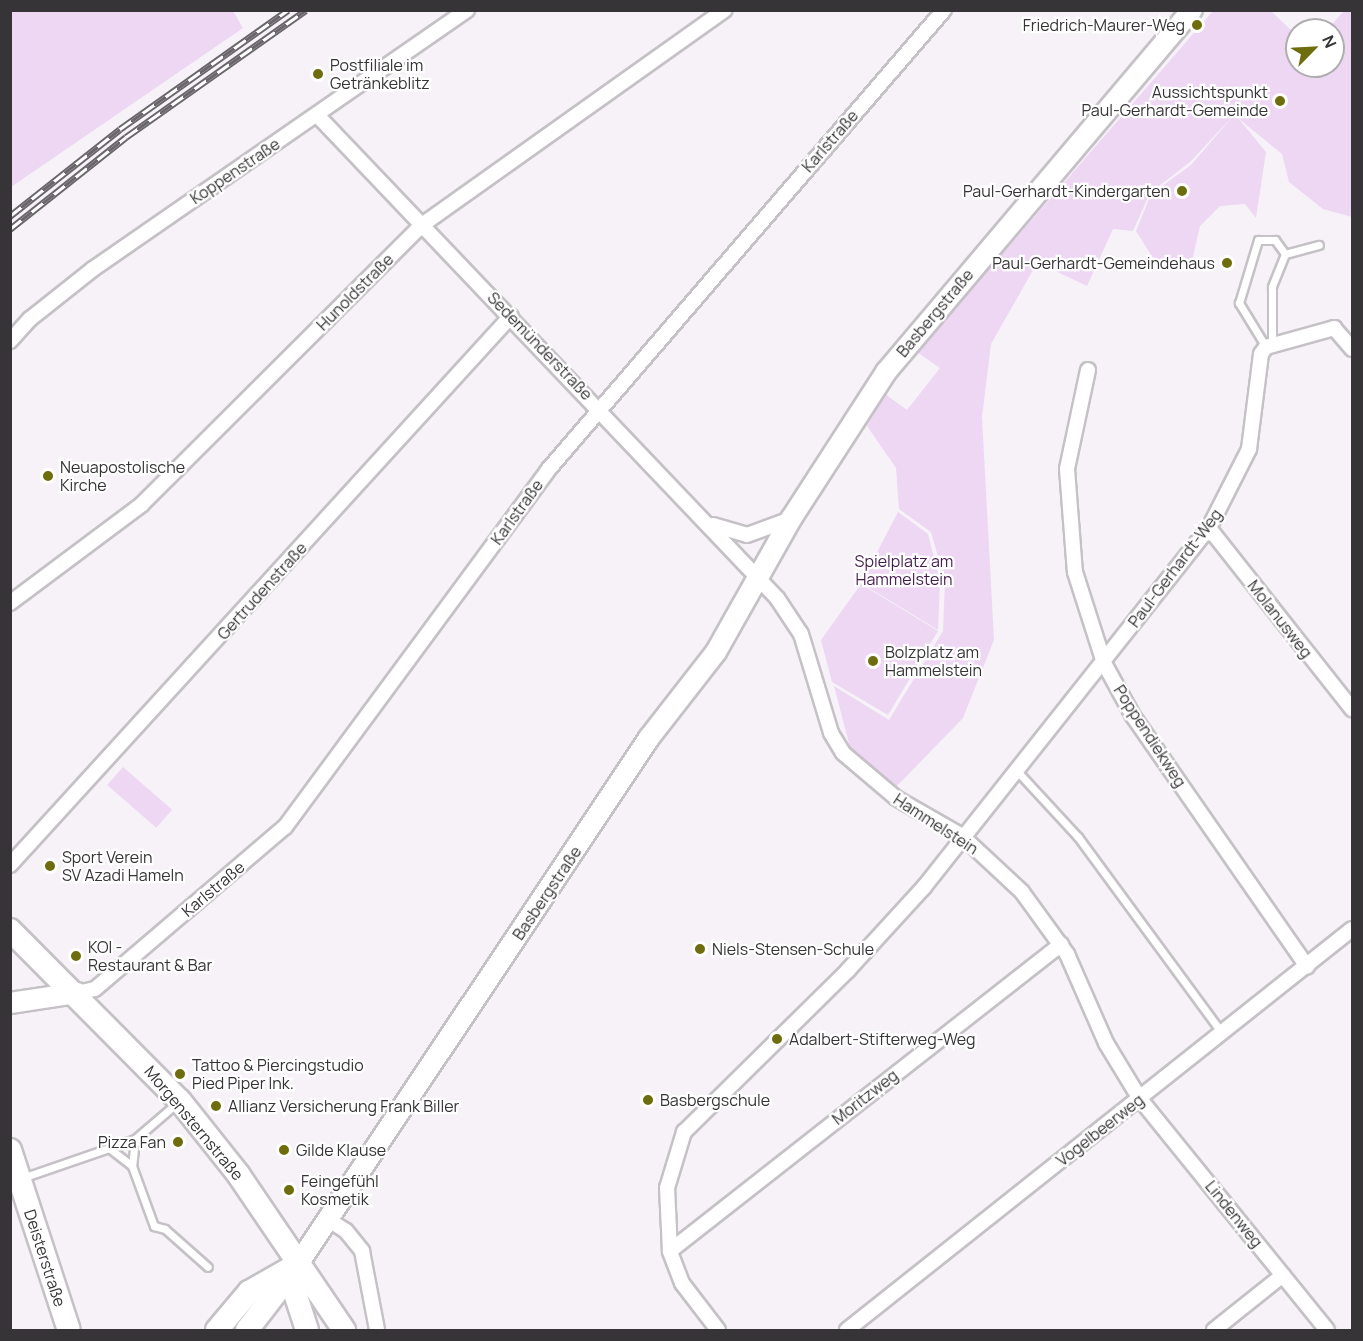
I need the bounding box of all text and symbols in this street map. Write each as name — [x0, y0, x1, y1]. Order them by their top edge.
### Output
place label: Friedrich-Maurer-Weg — [1023, 15, 1185, 35]
marker: Friedrich-Maurer-Weg — [1190, 18, 1204, 32]
north arrow — [1285, 18, 1345, 78]
text: N — [1317, 32, 1342, 51]
place label: Postfiliale im Getränkeblitz — [330, 55, 430, 93]
marker: Postfiliale im Getränkeblitz — [311, 67, 325, 81]
place label: Aussichtspunkt Paul-Gerhardt-Gemeinde — [1082, 82, 1268, 120]
marker: Aussichtspunkt Paul-Gerhardt-Gemeinde — [1273, 94, 1287, 108]
street label: Karlstraße — [798, 106, 862, 176]
street label: Koppenstraße — [187, 134, 283, 208]
place label: Paul-Gerhardt-Kindergarten — [963, 181, 1170, 201]
marker: Paul-Gerhardt-Kindergarten — [1175, 184, 1189, 198]
street label: Hunoldstraße — [313, 250, 397, 334]
place label: Paul-Gerhardt-Gemeindehaus — [992, 253, 1215, 273]
marker: Paul-Gerhardt-Gemeindehaus — [1220, 256, 1234, 270]
street label: Basbergstraße — [893, 265, 977, 361]
street label: Sedemünderstraße — [484, 288, 596, 404]
place label: Neuapostolische Kirche — [60, 457, 185, 495]
marker: Neuapostolische Kirche — [41, 469, 55, 483]
street label: Karlstraße — [487, 476, 547, 548]
street label: Paul-Gerhardt-Weg — [1124, 505, 1226, 631]
street label: Gertrudenstraße — [213, 538, 311, 644]
park label: Spielplatz am Hammelstein — [855, 551, 953, 589]
street label: Molanusweg — [1244, 576, 1316, 662]
place label: Bolzplatz am Hammelstein — [885, 642, 982, 680]
marker: Bolzplatz am Hammelstein — [866, 654, 880, 668]
street label: Poppendiekweg — [1110, 681, 1190, 791]
street label: Hammelstein — [890, 790, 982, 858]
street label: Basbergstraße — [509, 842, 585, 944]
place label: Sport Verein SV Azadi Hameln — [62, 847, 184, 885]
street label: Karlstraße — [178, 857, 248, 921]
marker: Sport Verein SV Azadi Hameln — [43, 859, 57, 873]
place label: KOI - Restaurant & Bar — [88, 937, 212, 975]
place label: Niels-Stensen-Schule — [712, 939, 874, 959]
marker: Niels-Stensen-Schule — [693, 942, 707, 956]
marker: KOI - Restaurant & Bar — [69, 949, 83, 963]
place label: Adalbert-Stifterweg-Weg — [789, 1029, 975, 1049]
marker: Adalbert-Stifterweg-Weg — [770, 1032, 784, 1046]
place label: Tattoo & Piercingstudio Pied Piper Ink. — [192, 1055, 364, 1093]
street label: Morgensternstraße — [140, 1062, 248, 1184]
street label: Moritzweg — [828, 1065, 902, 1129]
marker: Tattoo & Piercingstudio Pied Piper Ink. — [173, 1067, 187, 1081]
place label: Basbergschule — [660, 1090, 770, 1110]
street label: Vogelbeerweg — [1053, 1090, 1147, 1170]
marker: Basbergschule — [641, 1093, 655, 1107]
place label: Allianz Versicherung Frank Biller — [228, 1096, 459, 1116]
marker: Allianz Versicherung Frank Biller — [209, 1099, 223, 1113]
place label: Pizza Fan — [98, 1132, 166, 1152]
marker: Pizza Fan — [171, 1135, 185, 1149]
place label: Gilde Klause — [296, 1140, 386, 1160]
marker: Gilde Klause — [277, 1143, 291, 1157]
place label: Feingefühl Kosmetik — [301, 1171, 379, 1209]
street label: Lindenweg — [1201, 1177, 1267, 1251]
marker: Feingefühl Kosmetik — [282, 1183, 296, 1197]
street label: Deisterstraße — [20, 1207, 70, 1309]

